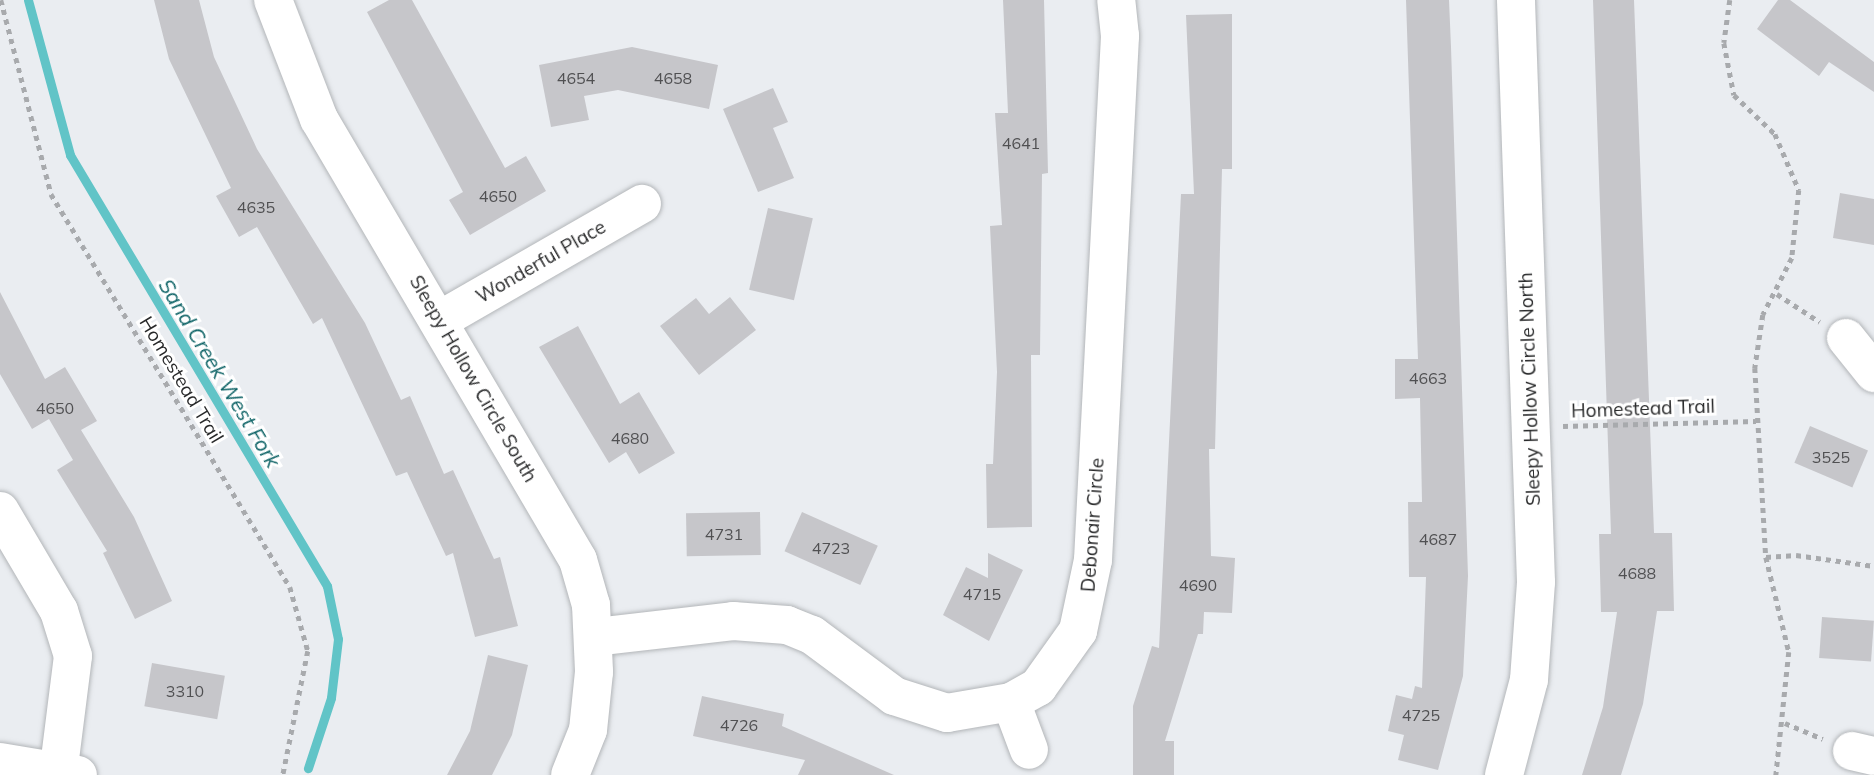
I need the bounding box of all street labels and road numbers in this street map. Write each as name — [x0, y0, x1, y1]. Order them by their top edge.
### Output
street label: Wonderful Place — [472, 216, 610, 308]
street label: Sleepy Hollow Circle South — [404, 272, 542, 486]
street label: Sleepy Hollow Circle North — [1515, 272, 1545, 506]
street label: Homestead Trail — [134, 313, 228, 447]
street label: Homestead Trail — [1571, 395, 1715, 423]
street label: Debonair Circle — [1077, 457, 1109, 593]

